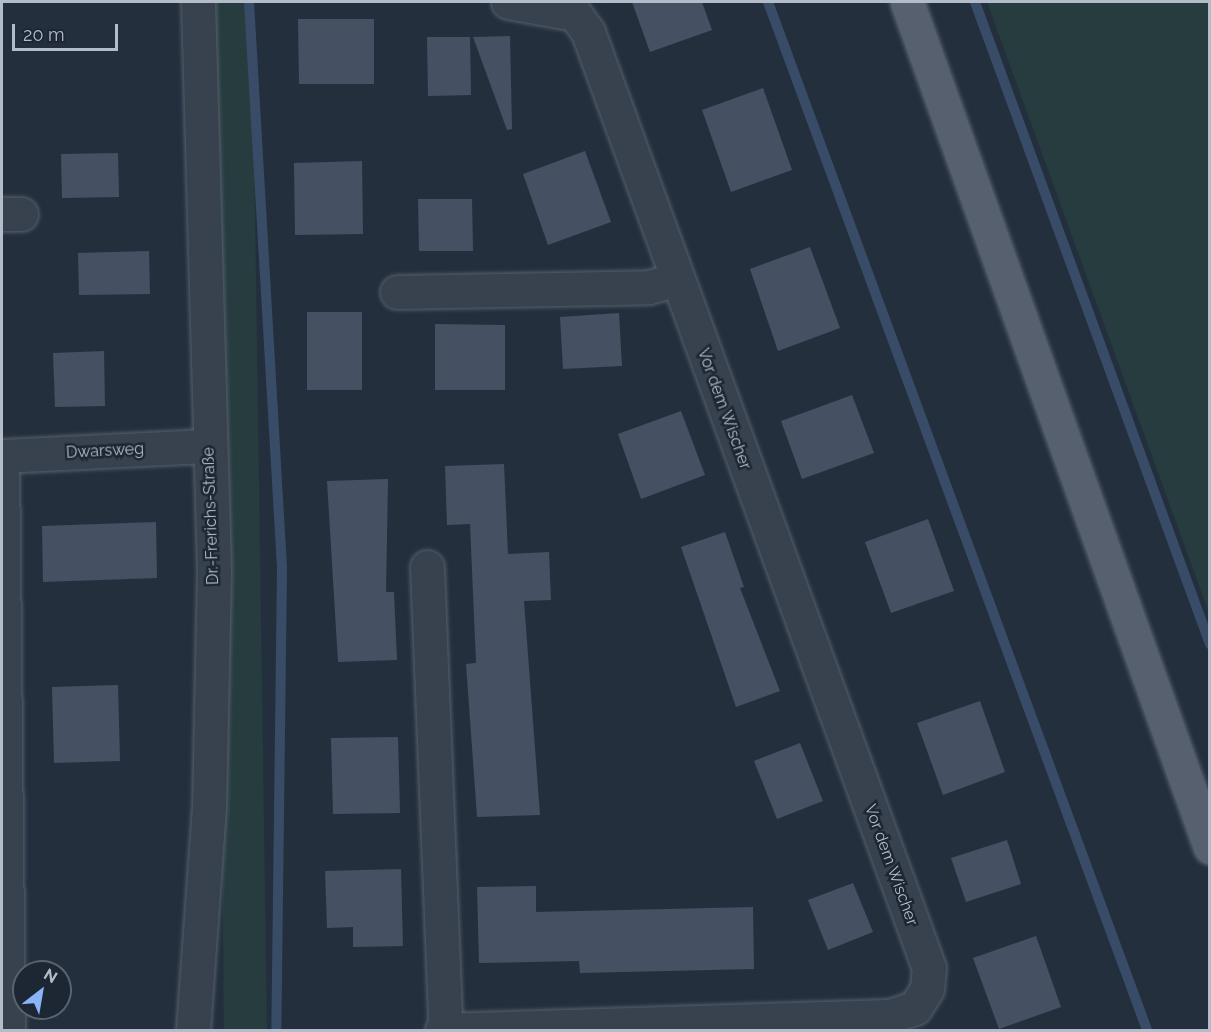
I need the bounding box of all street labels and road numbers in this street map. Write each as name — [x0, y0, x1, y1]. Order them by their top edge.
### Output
street label: Vor dem Wischer — [693, 345, 755, 473]
street label: Dwarsweg — [65, 439, 145, 463]
street label: Dr.-Frerichs-Straße — [199, 447, 223, 585]
street label: Vor dem Wischer — [860, 801, 922, 929]

